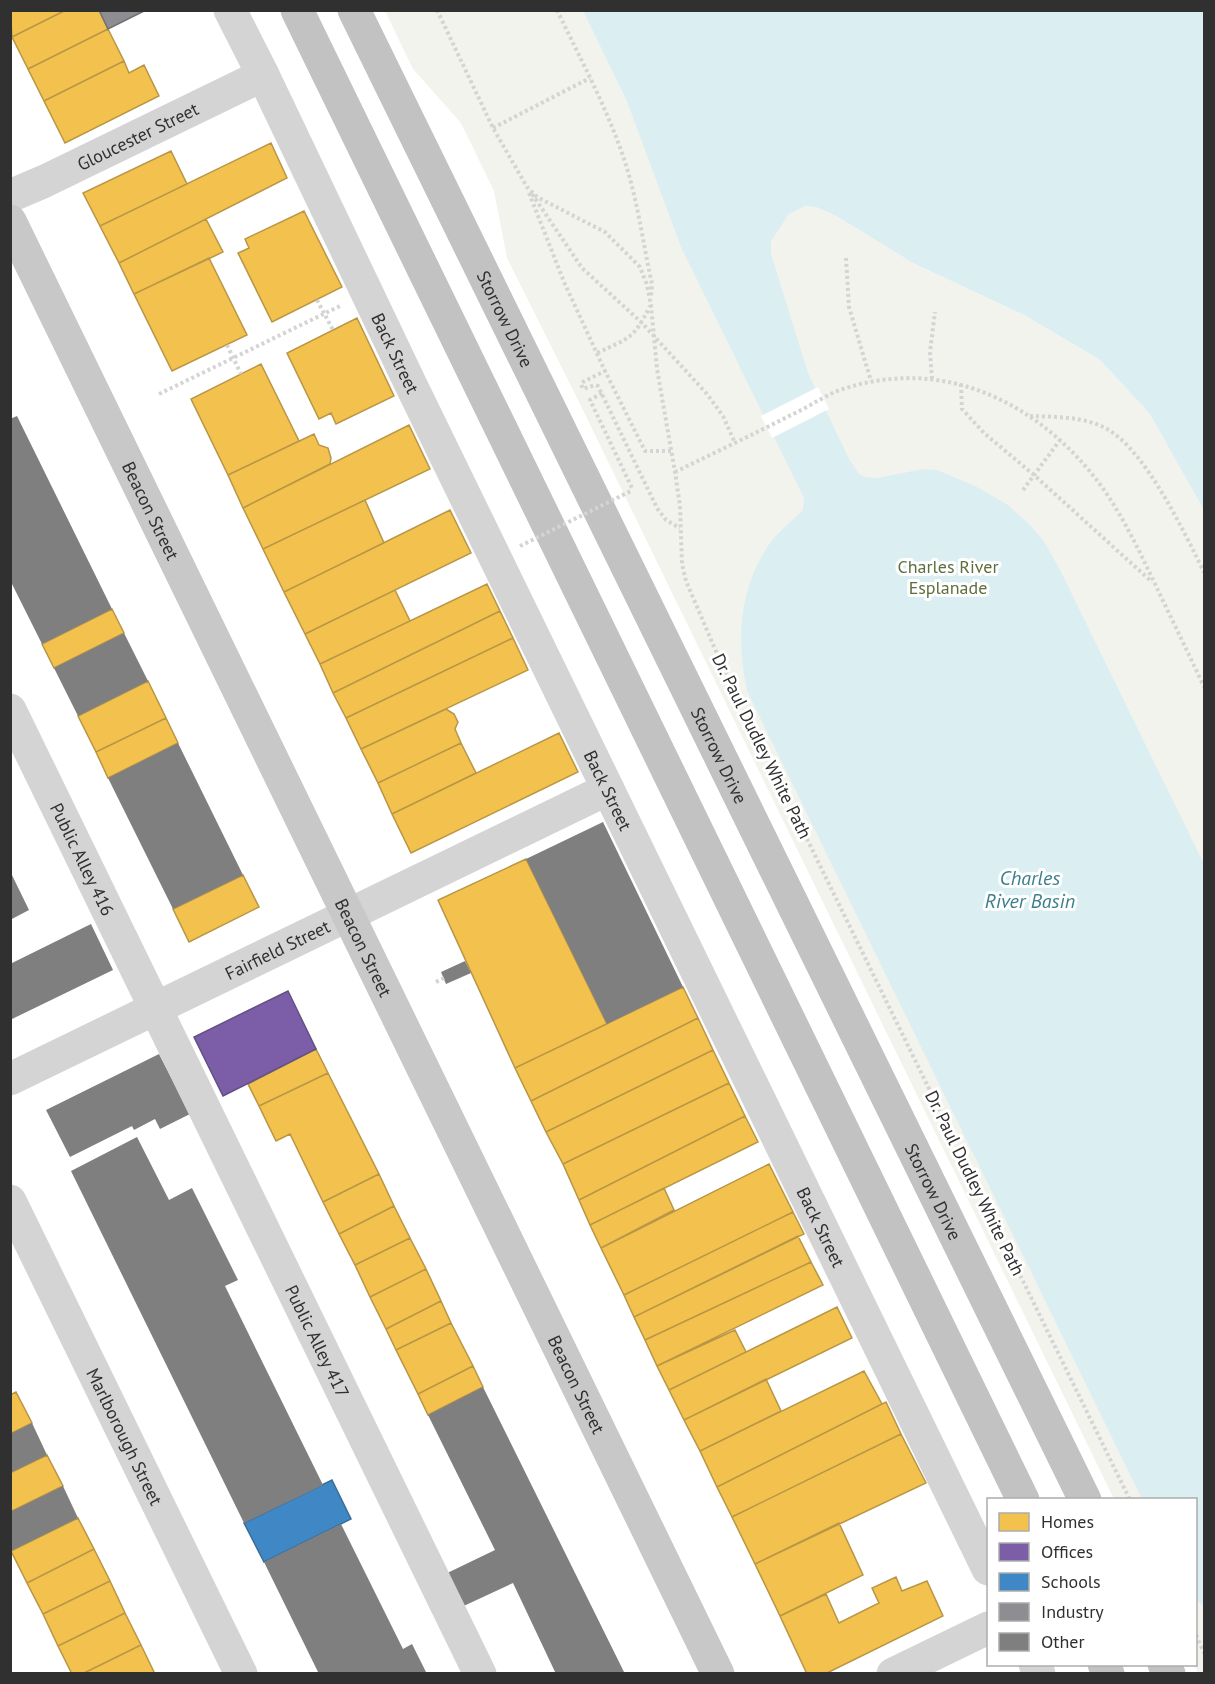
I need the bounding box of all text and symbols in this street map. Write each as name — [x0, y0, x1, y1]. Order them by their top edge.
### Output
street label: Gloucester Street — [73, 97, 202, 175]
street label: Storrow Drive — [472, 267, 539, 371]
street label: Back Street — [367, 309, 425, 397]
street label: Beacon Street — [117, 457, 185, 563]
park label: Charles River Esplanade — [897, 555, 999, 599]
street label: Dr. Paul Dudley White Path — [707, 650, 817, 842]
street label: Storrow Drive — [686, 703, 753, 807]
street label: Back Street — [579, 746, 638, 834]
street label: Public Alley 416 — [46, 799, 120, 919]
water label: Charles River Basin — [985, 865, 1075, 914]
street label: Beacon Street — [330, 894, 398, 1000]
street label: Fairfield Street — [221, 914, 333, 985]
street label: Dr. Paul Dudley White Path — [920, 1087, 1030, 1279]
street label: Storrow Drive — [900, 1139, 967, 1244]
street label: Back Street — [792, 1183, 851, 1271]
street label: Public Alley 417 — [280, 1281, 355, 1401]
street label: Beacon Street — [543, 1331, 611, 1437]
street label: Marlborough Street — [82, 1364, 168, 1509]
legend — [987, 1498, 1197, 1666]
text: Homes — [1041, 1510, 1094, 1533]
text: Offices — [1041, 1540, 1093, 1563]
text: Schools — [1041, 1570, 1101, 1593]
text: Industry — [1041, 1600, 1104, 1623]
text: Other — [1041, 1630, 1085, 1653]

